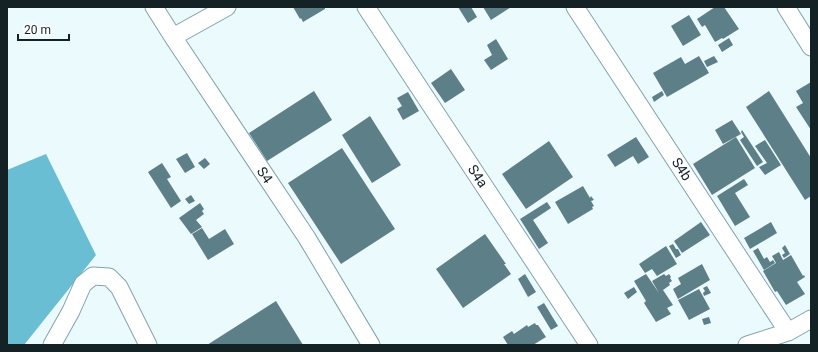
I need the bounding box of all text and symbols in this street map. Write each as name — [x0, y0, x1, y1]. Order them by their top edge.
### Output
scale bar — [18, 16, 69, 42]
text: 20 m — [24, 23, 51, 37]
street label: S4b — [669, 155, 695, 184]
street label: S4a — [465, 162, 491, 190]
street label: S4 — [254, 164, 276, 186]

